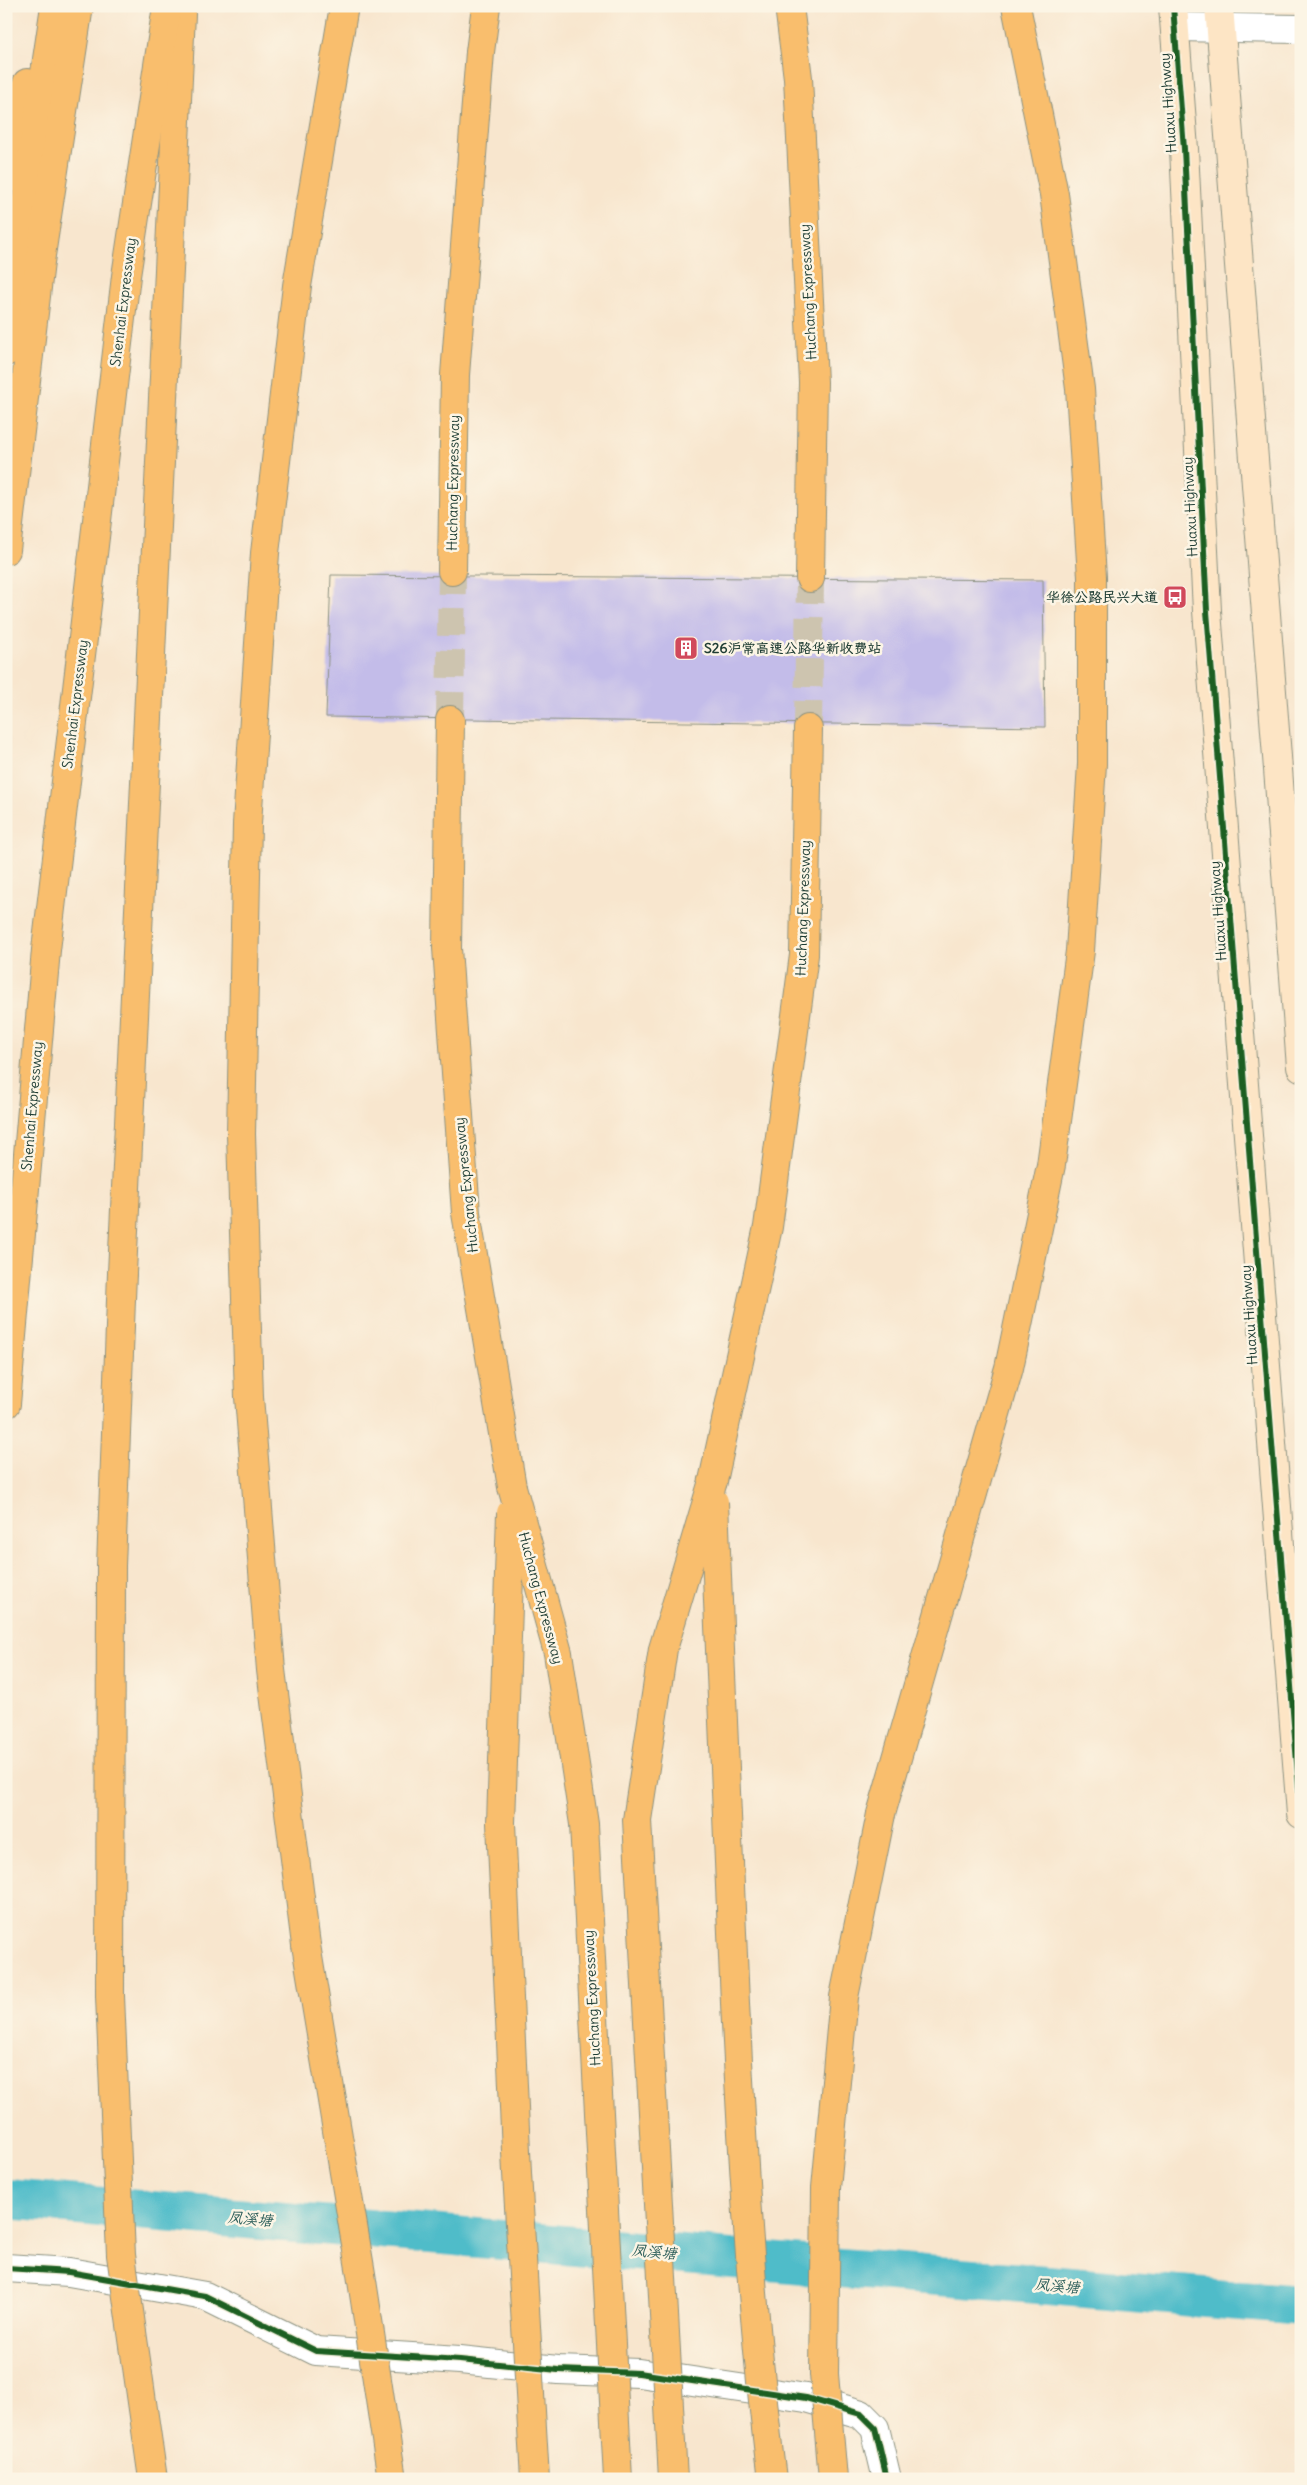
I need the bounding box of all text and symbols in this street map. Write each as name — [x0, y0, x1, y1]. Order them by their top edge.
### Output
street label: Huaxu Highway — [1156, 52, 1180, 154]
street label: Huchang Expressway — [795, 224, 821, 360]
street label: Shenhai Expressway — [106, 237, 140, 367]
street label: Huchang Expressway — [443, 415, 463, 551]
street label: Huaxu Highway — [1178, 456, 1202, 558]
bus stop icon: 华徐公路民兴大道 — [1162, 584, 1188, 610]
place label: 华徐公路民兴大道 — [1046, 588, 1158, 606]
building icon: S26沪常高速公路华新收费站 — [673, 635, 699, 661]
street label: Shenhai Expressway — [58, 639, 92, 769]
place label: S26沪常高速公路华新收费站 — [704, 639, 882, 657]
street label: Huchang Expressway — [792, 840, 814, 976]
street label: Huaxu Highway — [1206, 860, 1230, 962]
street label: Shenhai Expressway — [17, 1041, 47, 1171]
street label: Huchang Expressway — [450, 1116, 482, 1254]
street label: Huaxu Highway — [1237, 1264, 1261, 1366]
street label: Huchang Expressway — [515, 1530, 567, 1666]
street label: Huchang Expressway — [579, 1930, 605, 2066]
water label: 凤溪塘 — [227, 2207, 275, 2230]
water label: 凤溪塘 — [631, 2240, 679, 2263]
water label: 凤溪塘 — [1034, 2274, 1082, 2297]

